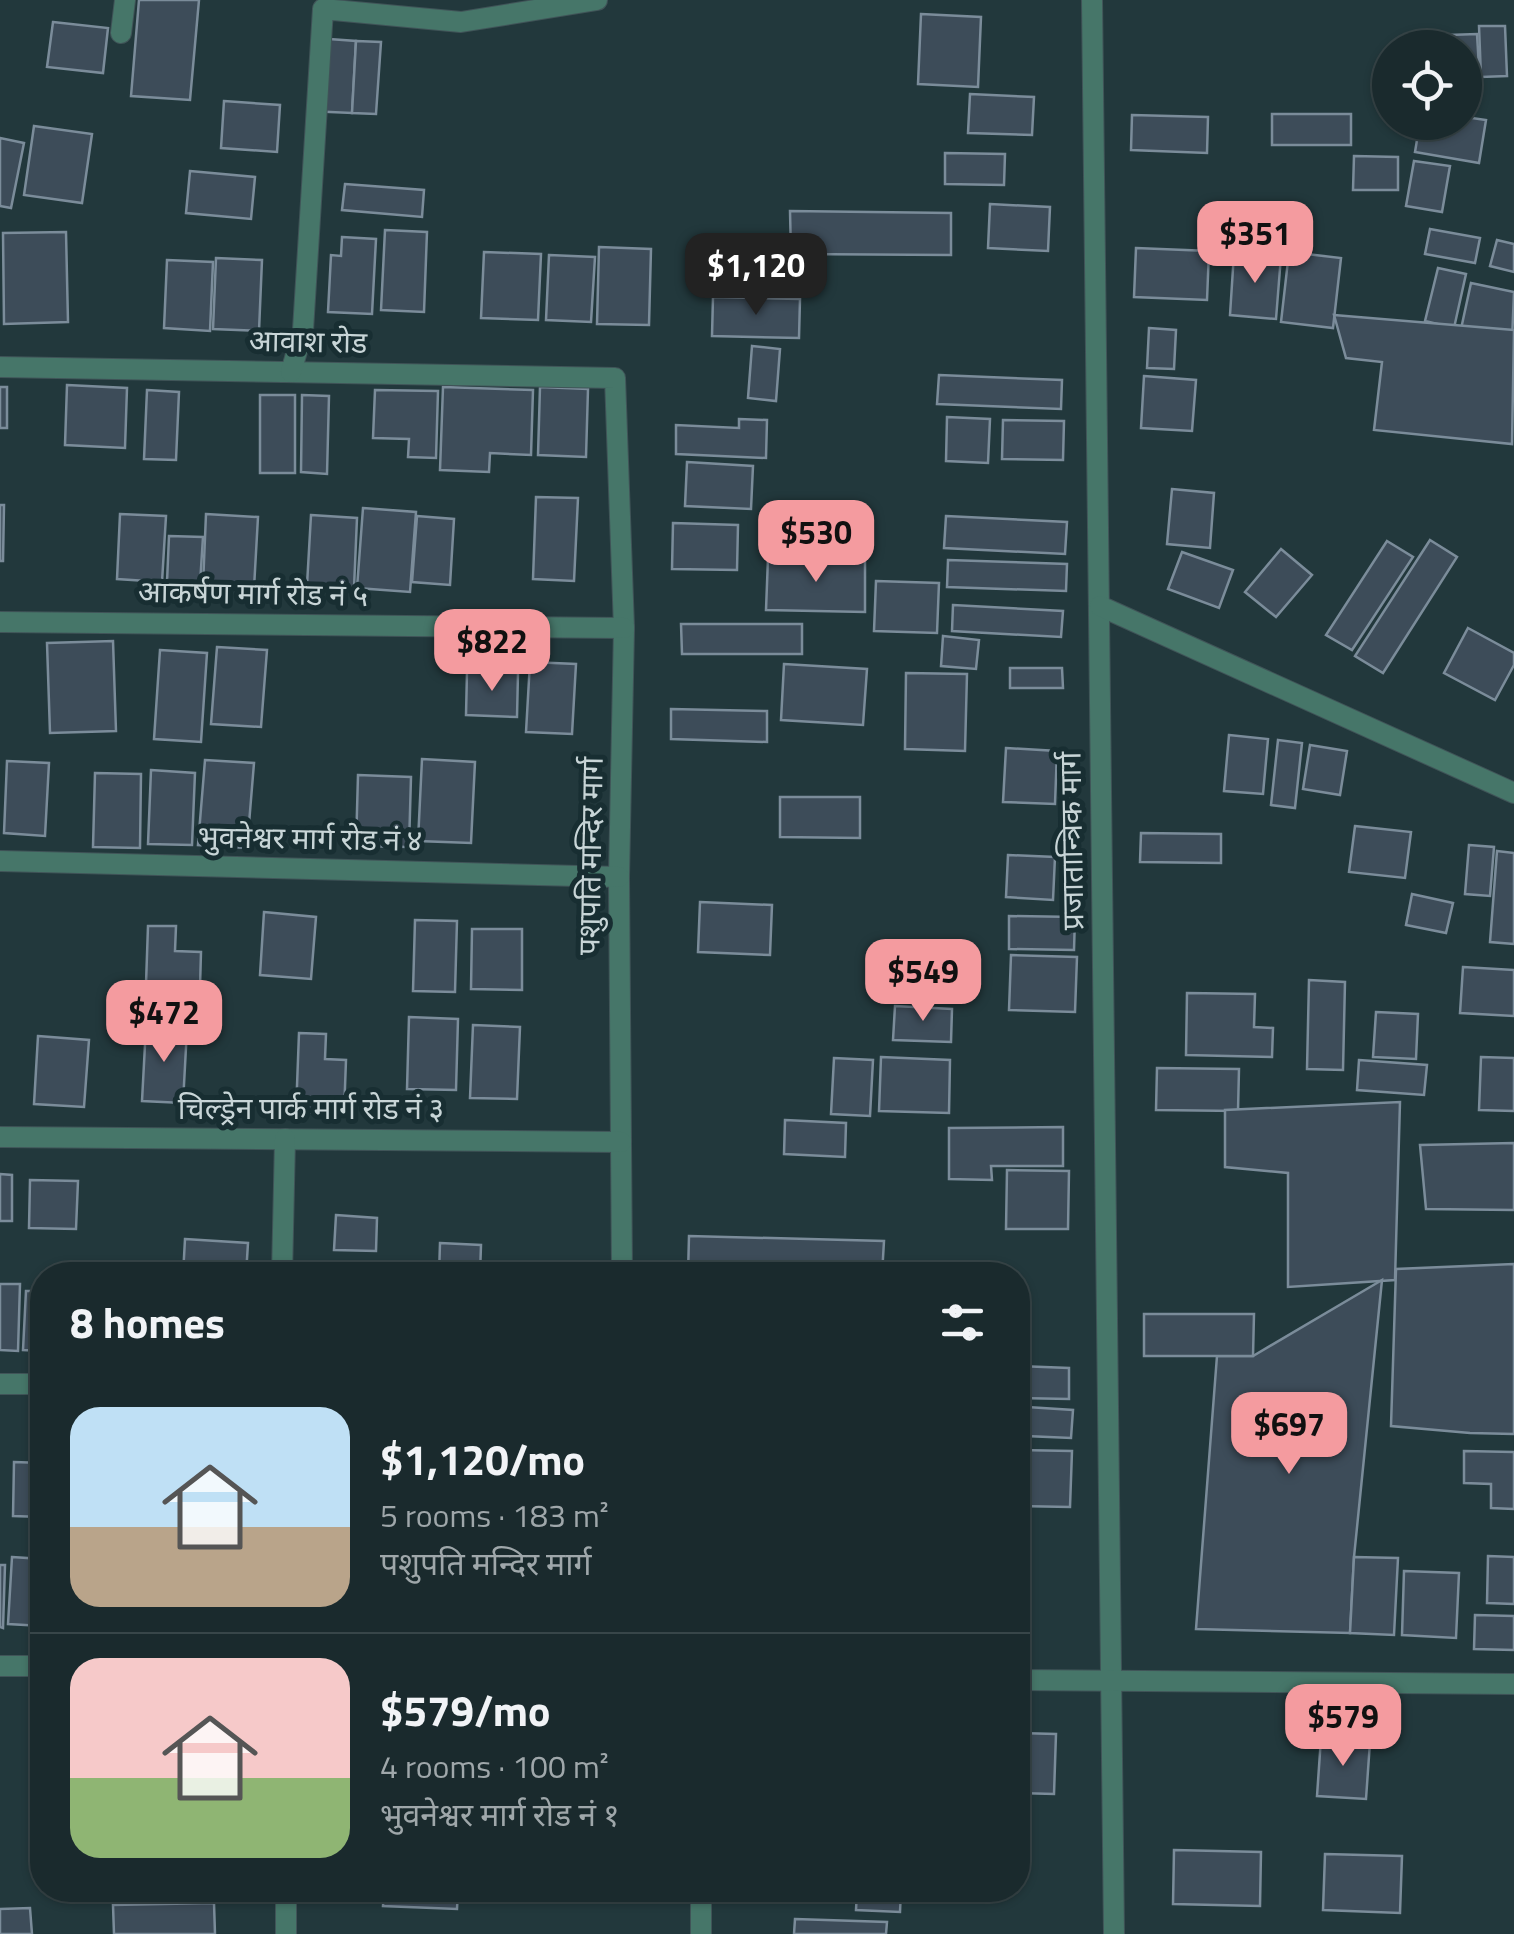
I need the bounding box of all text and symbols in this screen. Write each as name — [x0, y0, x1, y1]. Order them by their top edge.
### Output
map controls — [1372, 30, 1482, 140]
button: locate — [1372, 30, 1482, 140]
pin: $351 — [1196, 201, 1314, 286]
text: $351 — [1219, 209, 1291, 257]
pin: $1,120 — [675, 233, 837, 318]
text: $1,120 — [707, 241, 805, 289]
street label: आवाश रोड — [249, 317, 368, 365]
pin: $530 — [757, 500, 875, 585]
text: $530 — [780, 508, 852, 556]
street label: आकर्षण मार्ग रोड नं ५ — [138, 568, 368, 618]
pin: $822 — [433, 609, 551, 694]
text: $822 — [456, 617, 528, 665]
street label: प्रजातान्त्रिक मार्ग — [1046, 750, 1096, 931]
street label: पशुपति मन्दिर मार्ग — [565, 755, 615, 956]
street label: भुवनेश्वर मार्ग रोड नं ४ — [197, 813, 423, 863]
pin: $549 — [864, 939, 982, 1024]
text: $549 — [887, 947, 959, 995]
pin: $472 — [105, 980, 223, 1065]
text: $472 — [128, 988, 200, 1036]
street label: चिल्ड्रेन पार्क मार्ग रोड नं ३ — [178, 1085, 444, 1131]
text: 8 homes — [70, 1290, 225, 1354]
icon: filters — [935, 1295, 990, 1350]
pin: $697 — [1230, 1392, 1348, 1477]
text: $697 — [1253, 1400, 1325, 1448]
text: $1,120/mo — [380, 1427, 585, 1491]
icon: home — [150, 1447, 270, 1567]
text: 5 rooms · 183 m² — [380, 1491, 609, 1539]
text: पशुपति मन्दिर मार्ग — [380, 1539, 592, 1587]
text: $579/mo — [380, 1678, 550, 1742]
pin: $579 — [1284, 1684, 1402, 1769]
text: $579 — [1307, 1692, 1379, 1740]
icon: home — [150, 1698, 270, 1818]
text: 4 rooms · 100 m² — [380, 1742, 609, 1790]
text: भुवनेश्वर मार्ग रोड नं १ — [380, 1790, 620, 1838]

